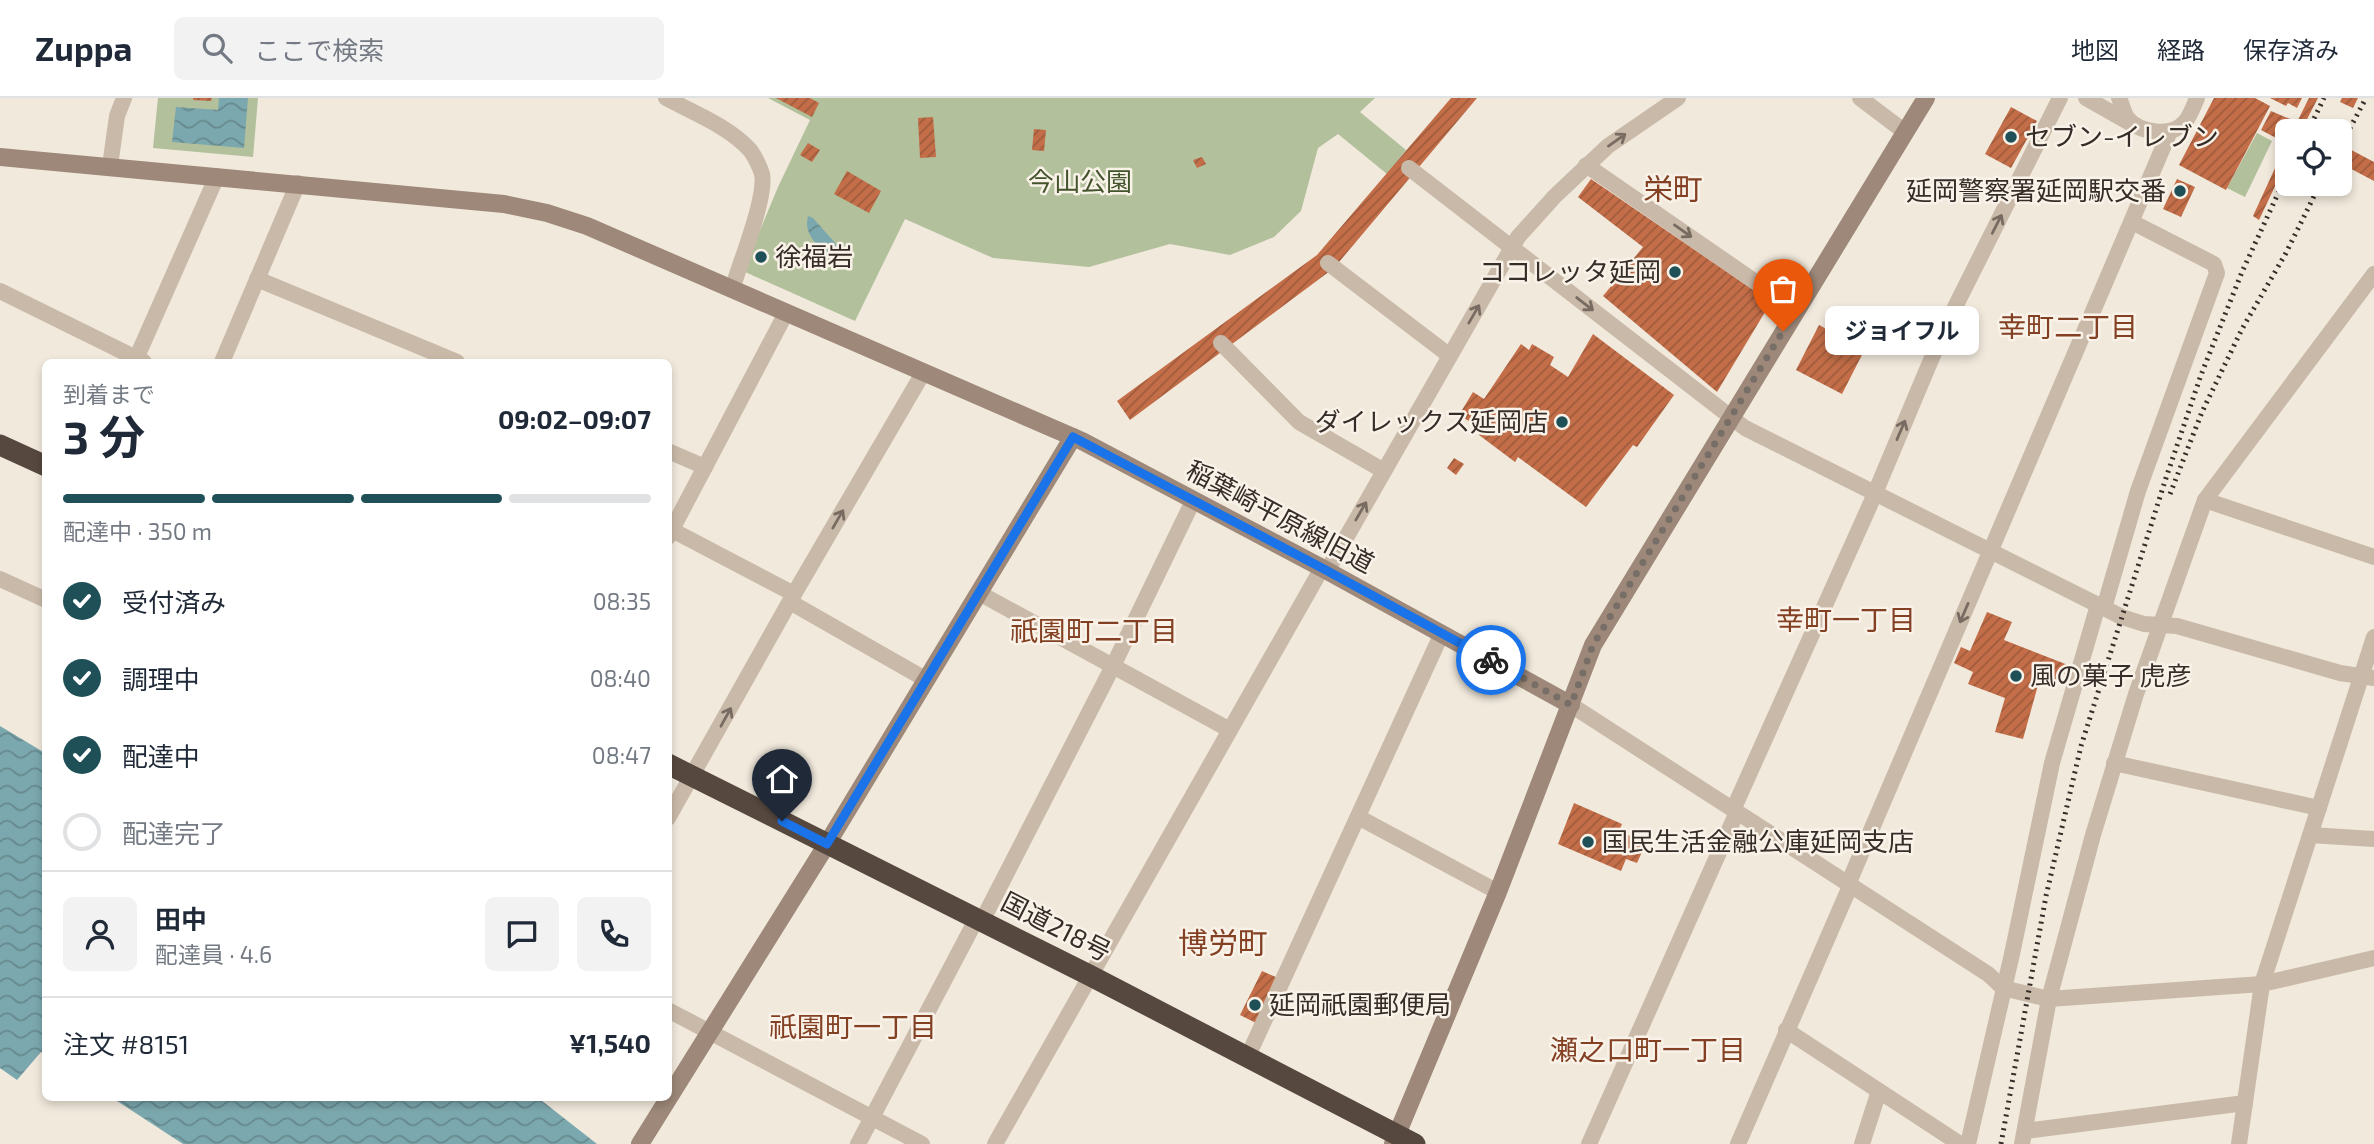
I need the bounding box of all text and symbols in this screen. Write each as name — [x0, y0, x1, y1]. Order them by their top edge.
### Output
search box — [174, 17, 664, 80]
text: Zuppa — [35, 28, 132, 68]
icon: search — [198, 29, 236, 67]
text: ここで検索 — [254, 34, 384, 65]
text: 地図 — [2071, 35, 2119, 64]
text: 経路 — [2157, 35, 2205, 64]
text: 保存済み — [2243, 35, 2339, 64]
map controls — [2275, 119, 2352, 196]
button: locate — [2275, 119, 2352, 196]
place label: セブン-イレブン — [2025, 120, 2219, 151]
marker: セブン-イレブン — [2003, 129, 2019, 145]
one-way arrow — [1607, 133, 1626, 147]
park label: 今山公園 — [1028, 165, 1132, 196]
district label: 栄町 — [1643, 170, 1703, 206]
place label: 延岡警察署延岡駅交番 — [1906, 174, 2166, 205]
marker: 延岡警察署延岡駅交番 — [2172, 183, 2188, 199]
one-way arrow — [1991, 214, 2005, 235]
one-way arrow — [1672, 225, 1692, 239]
place label: 徐福岩 — [775, 240, 853, 271]
marker: 徐福岩 — [753, 249, 769, 265]
place label: ココレッタ延岡 — [1479, 255, 1661, 286]
pin — [1753, 259, 1813, 331]
marker: ココレッタ延岡 — [1667, 264, 1683, 280]
icon: bag — [1764, 270, 1802, 308]
one-way arrow — [1575, 297, 1594, 312]
one-way arrow — [1467, 304, 1481, 324]
callout: ジョイフル — [1825, 306, 1979, 356]
district label: 幸町二丁目 — [1998, 309, 2138, 343]
text: ジョイフル — [1845, 316, 1960, 344]
text: 到着まで — [63, 380, 155, 408]
text: 09:02–09:07 — [498, 403, 651, 434]
place label: ダイレックス延岡店 — [1315, 405, 1548, 436]
text: 3 分 — [63, 408, 145, 463]
marker: ダイレックス延岡店 — [1554, 414, 1570, 430]
one-way arrow — [1895, 420, 1908, 441]
street label: 稲葉崎平原線旧道 — [1182, 453, 1380, 578]
one-way arrow — [1354, 502, 1368, 522]
one-way arrow — [831, 509, 845, 529]
text: 配達中 · 350 m — [63, 517, 212, 545]
icon: check — [63, 582, 101, 620]
text: 受付済み — [122, 586, 226, 617]
text: 08:35 — [593, 587, 651, 615]
district label: 幸町一丁目 — [1776, 602, 1916, 636]
one-way arrow — [1957, 602, 1970, 623]
district label: 祇園町二丁目 — [1010, 613, 1178, 647]
courier — [1456, 625, 1526, 695]
icon: bike — [1472, 641, 1510, 679]
icon: check — [63, 659, 101, 697]
place label: 風の菓子 虎彦 — [2030, 659, 2192, 690]
text: 調理中 — [122, 663, 200, 694]
text: 08:40 — [590, 664, 651, 692]
marker: 風の菓子 虎彦 — [2008, 668, 2024, 684]
one-way arrow — [719, 707, 733, 727]
icon: check — [63, 736, 101, 774]
text: 配達中 — [122, 740, 200, 771]
text: 08:47 — [592, 741, 651, 769]
pin — [752, 749, 812, 821]
icon: home — [763, 760, 801, 798]
text: 配達完了 — [122, 817, 226, 848]
place label: 国民生活金融公庫延岡支店 — [1602, 825, 1914, 856]
marker: 国民生活金融公庫延岡支店 — [1580, 834, 1596, 850]
street label: 国道218号 — [997, 885, 1117, 966]
button: person — [63, 897, 137, 971]
button: chat — [485, 897, 559, 971]
button: phone — [577, 897, 651, 971]
text: 田中 — [155, 903, 207, 934]
district label: 博労町 — [1178, 924, 1268, 960]
text: 配達員 · 4.6 — [155, 940, 272, 968]
place label: 延岡祇園郵便局 — [1269, 988, 1451, 1019]
marker: 延岡祇園郵便局 — [1247, 997, 1263, 1013]
district label: 祇園町一丁目 — [769, 1009, 937, 1043]
text: ¥1,540 — [569, 1027, 651, 1058]
text: 注文 #8151 — [63, 1028, 189, 1059]
district label: 瀬之口町一丁目 — [1550, 1032, 1746, 1066]

